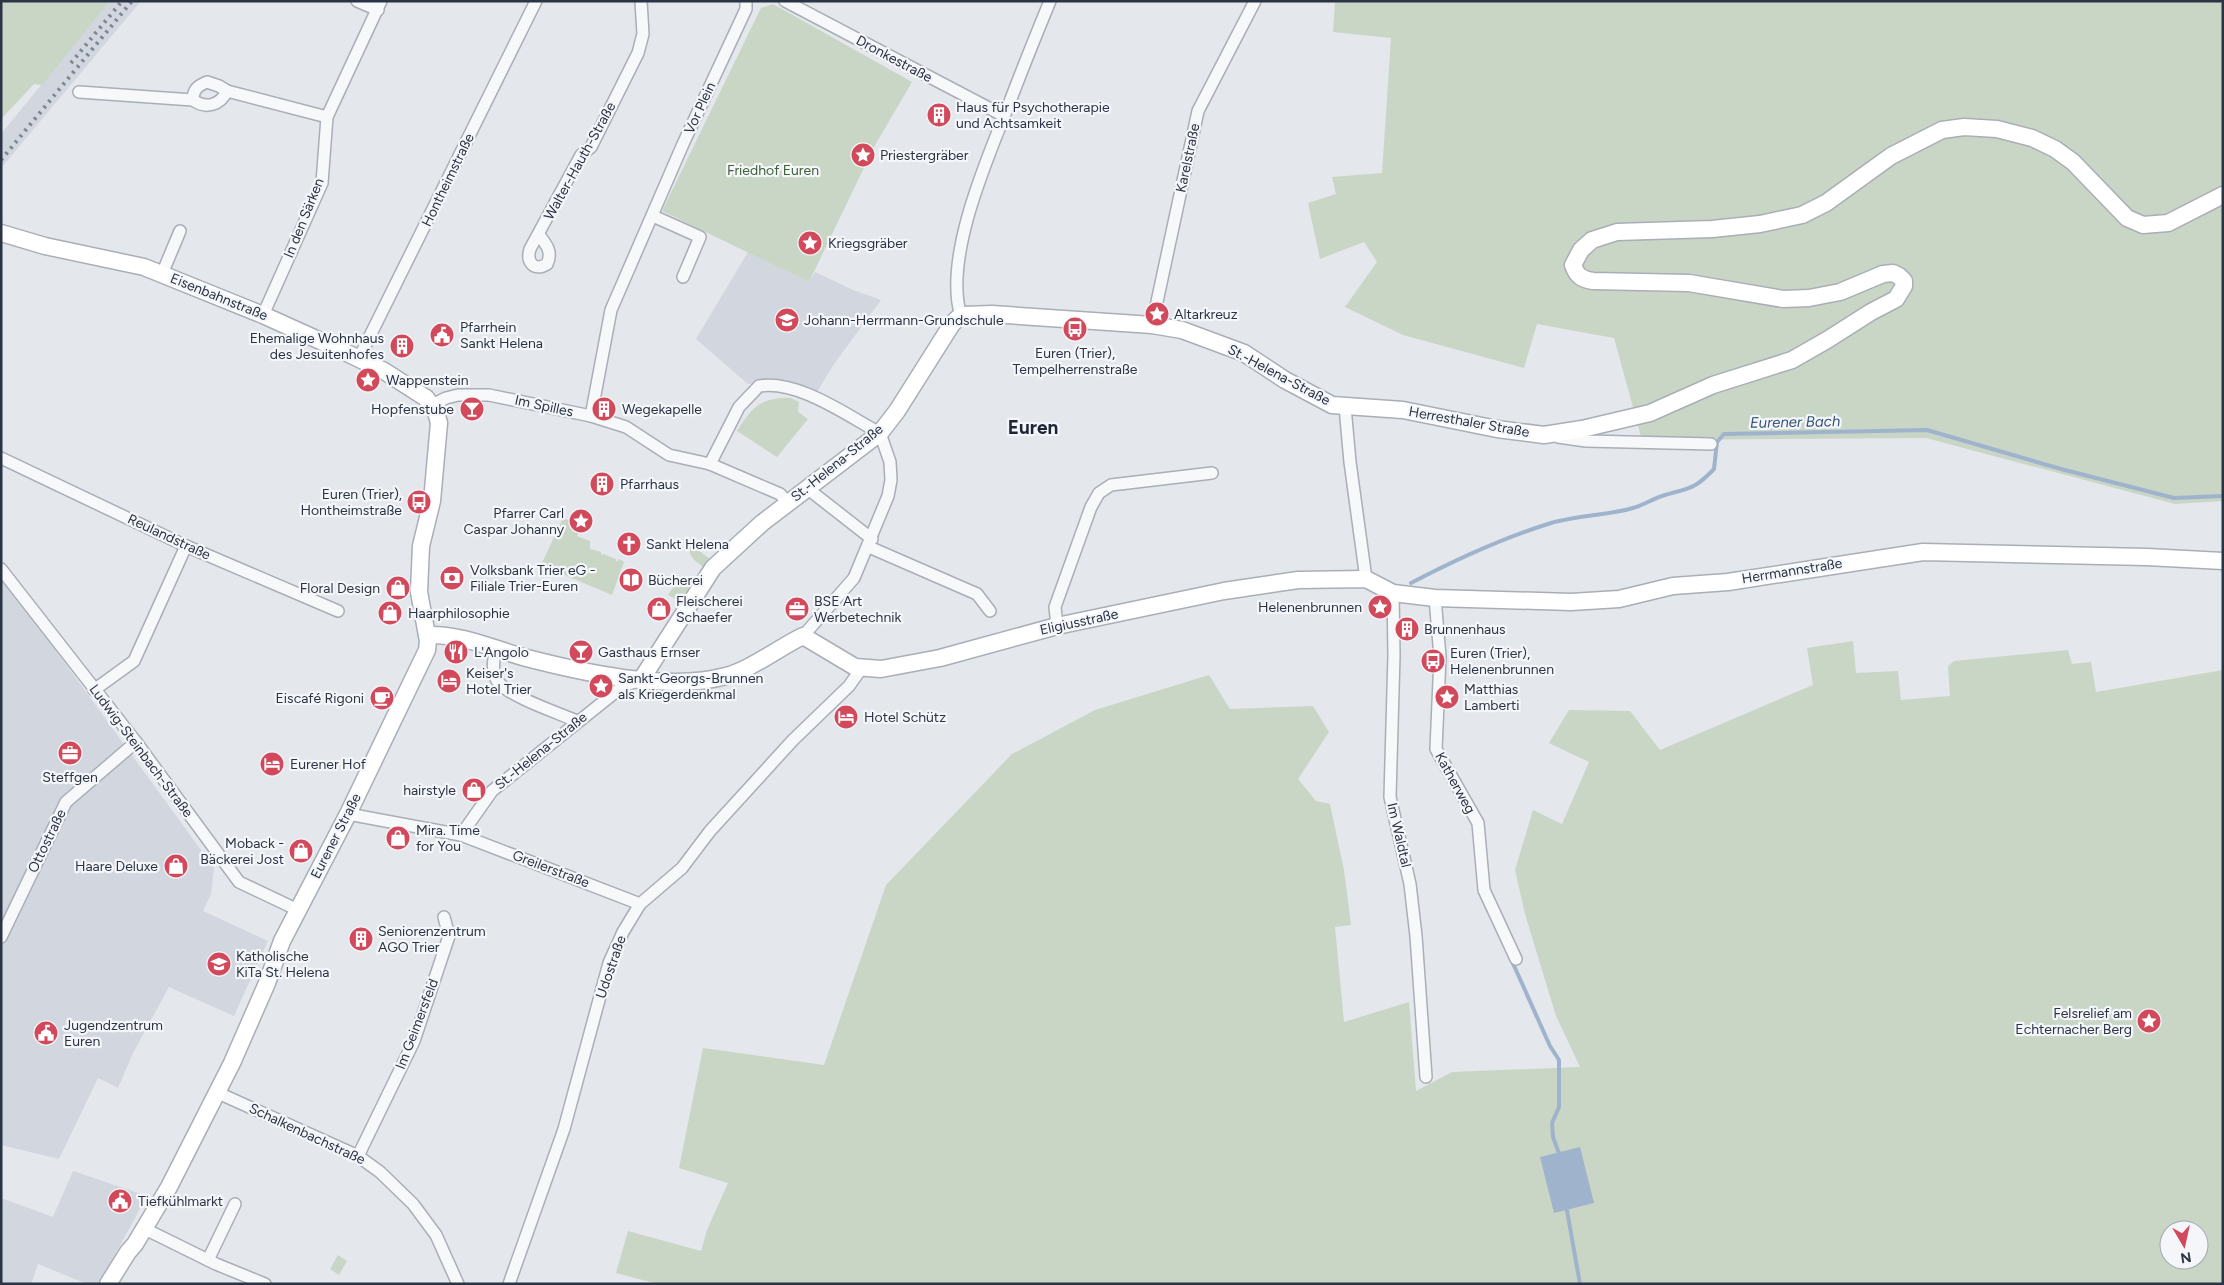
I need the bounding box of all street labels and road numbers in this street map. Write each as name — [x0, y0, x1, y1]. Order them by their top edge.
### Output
street label: Dronkestraße — [853, 32, 935, 86]
street label: Vor Plein — [681, 79, 719, 137]
street label: Walter-Hauth-Straße — [541, 99, 620, 223]
street label: Karelstraße — [1172, 122, 1204, 194]
street label: Hontheimstraße — [418, 130, 478, 229]
street label: In den Särken — [280, 175, 328, 260]
street label: Eisenbahnstraße — [168, 270, 271, 324]
street label: St.-Helena-Straße — [1225, 341, 1333, 409]
street label: Im Spilles — [513, 391, 575, 421]
street label: Herresthaler Straße — [1407, 403, 1531, 441]
street label: St.-Helena-Straße — [787, 420, 887, 505]
street label: Reulandstraße — [125, 510, 214, 564]
street label: Herrmannstraße — [1741, 555, 1844, 587]
street label: Eligiusstraße — [1038, 605, 1120, 639]
street label: Ludwig-Steinbach-Straße — [85, 681, 197, 821]
street label: St.-Helena-Straße — [491, 708, 591, 793]
street label: Katherweg — [1431, 749, 1479, 817]
street label: Eurener Straße — [307, 790, 365, 881]
street label: Im Waldtal — [1383, 801, 1415, 869]
street label: Ottostraße — [24, 806, 70, 876]
street label: Greilerstraße — [510, 847, 592, 892]
street label: Udostraße — [592, 933, 630, 1001]
street label: Im Geimersfeld — [392, 976, 442, 1072]
street label: Schalkenbachstraße — [246, 1100, 368, 1169]

